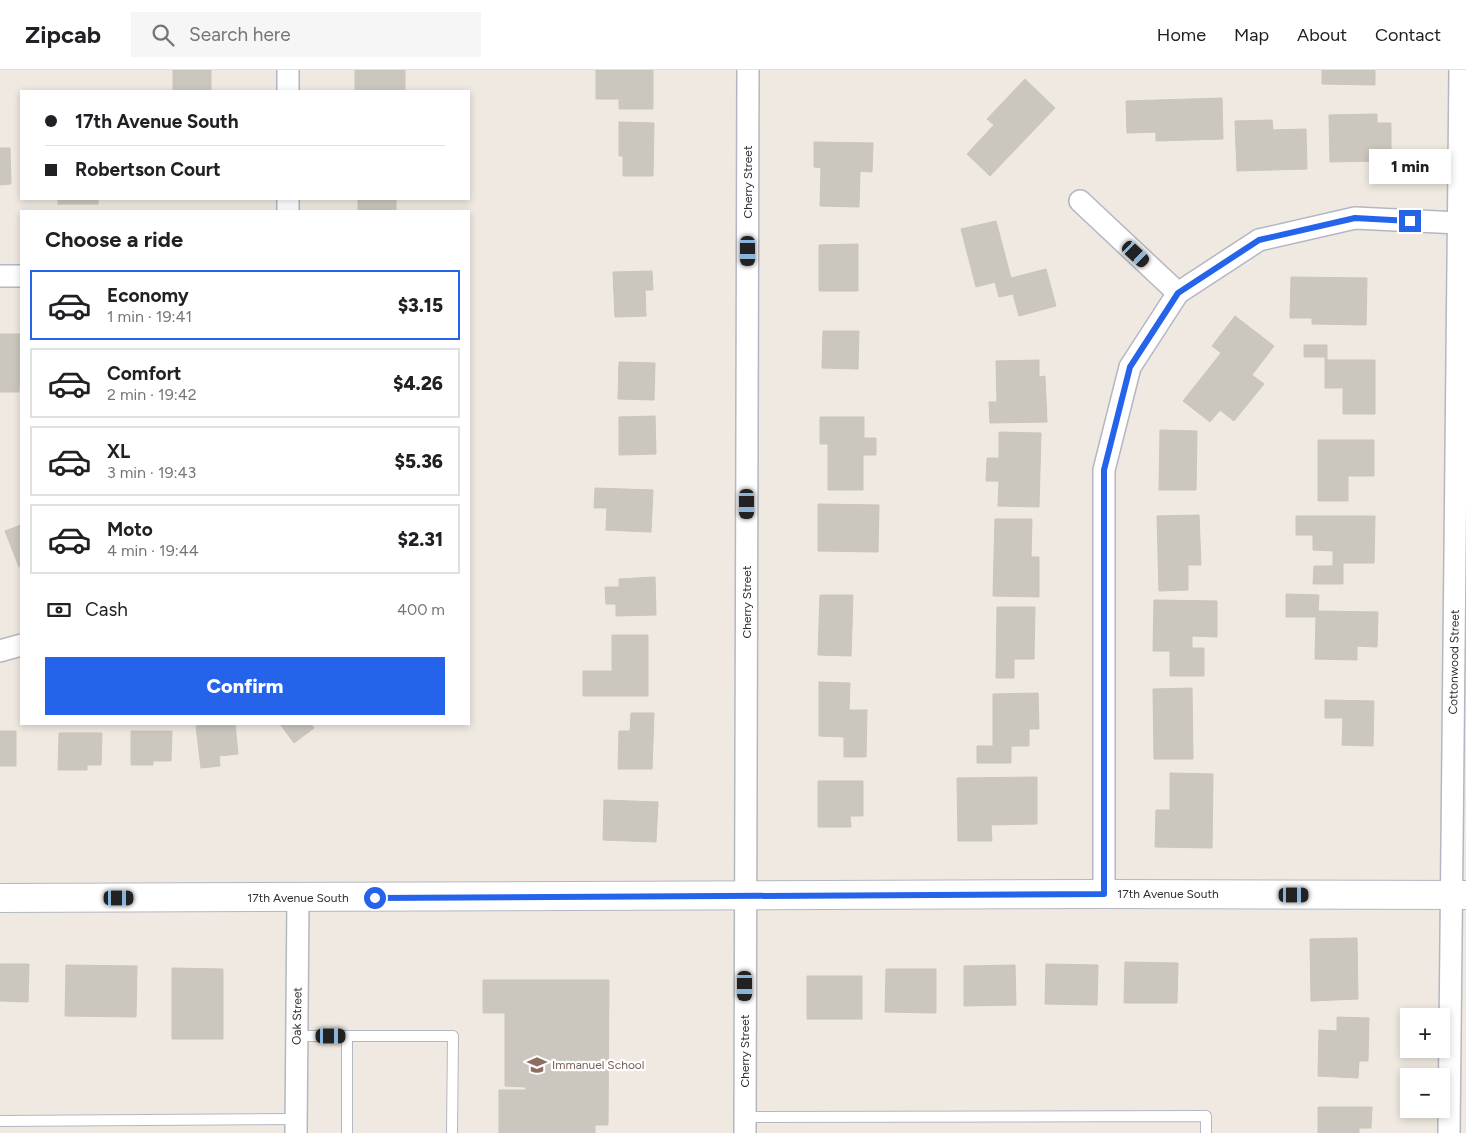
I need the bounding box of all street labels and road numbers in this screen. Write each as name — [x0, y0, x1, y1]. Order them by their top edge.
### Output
street label: Cherry Street — [741, 145, 755, 218]
street label: Cherry Street — [740, 565, 754, 638]
street label: Cottonwood Street — [1446, 609, 1462, 715]
street label: 17th Avenue South — [1117, 887, 1219, 901]
street label: 17th Avenue South — [247, 891, 349, 905]
street label: Oak Street — [289, 987, 305, 1045]
street label: Cherry Street — [738, 1014, 752, 1087]

